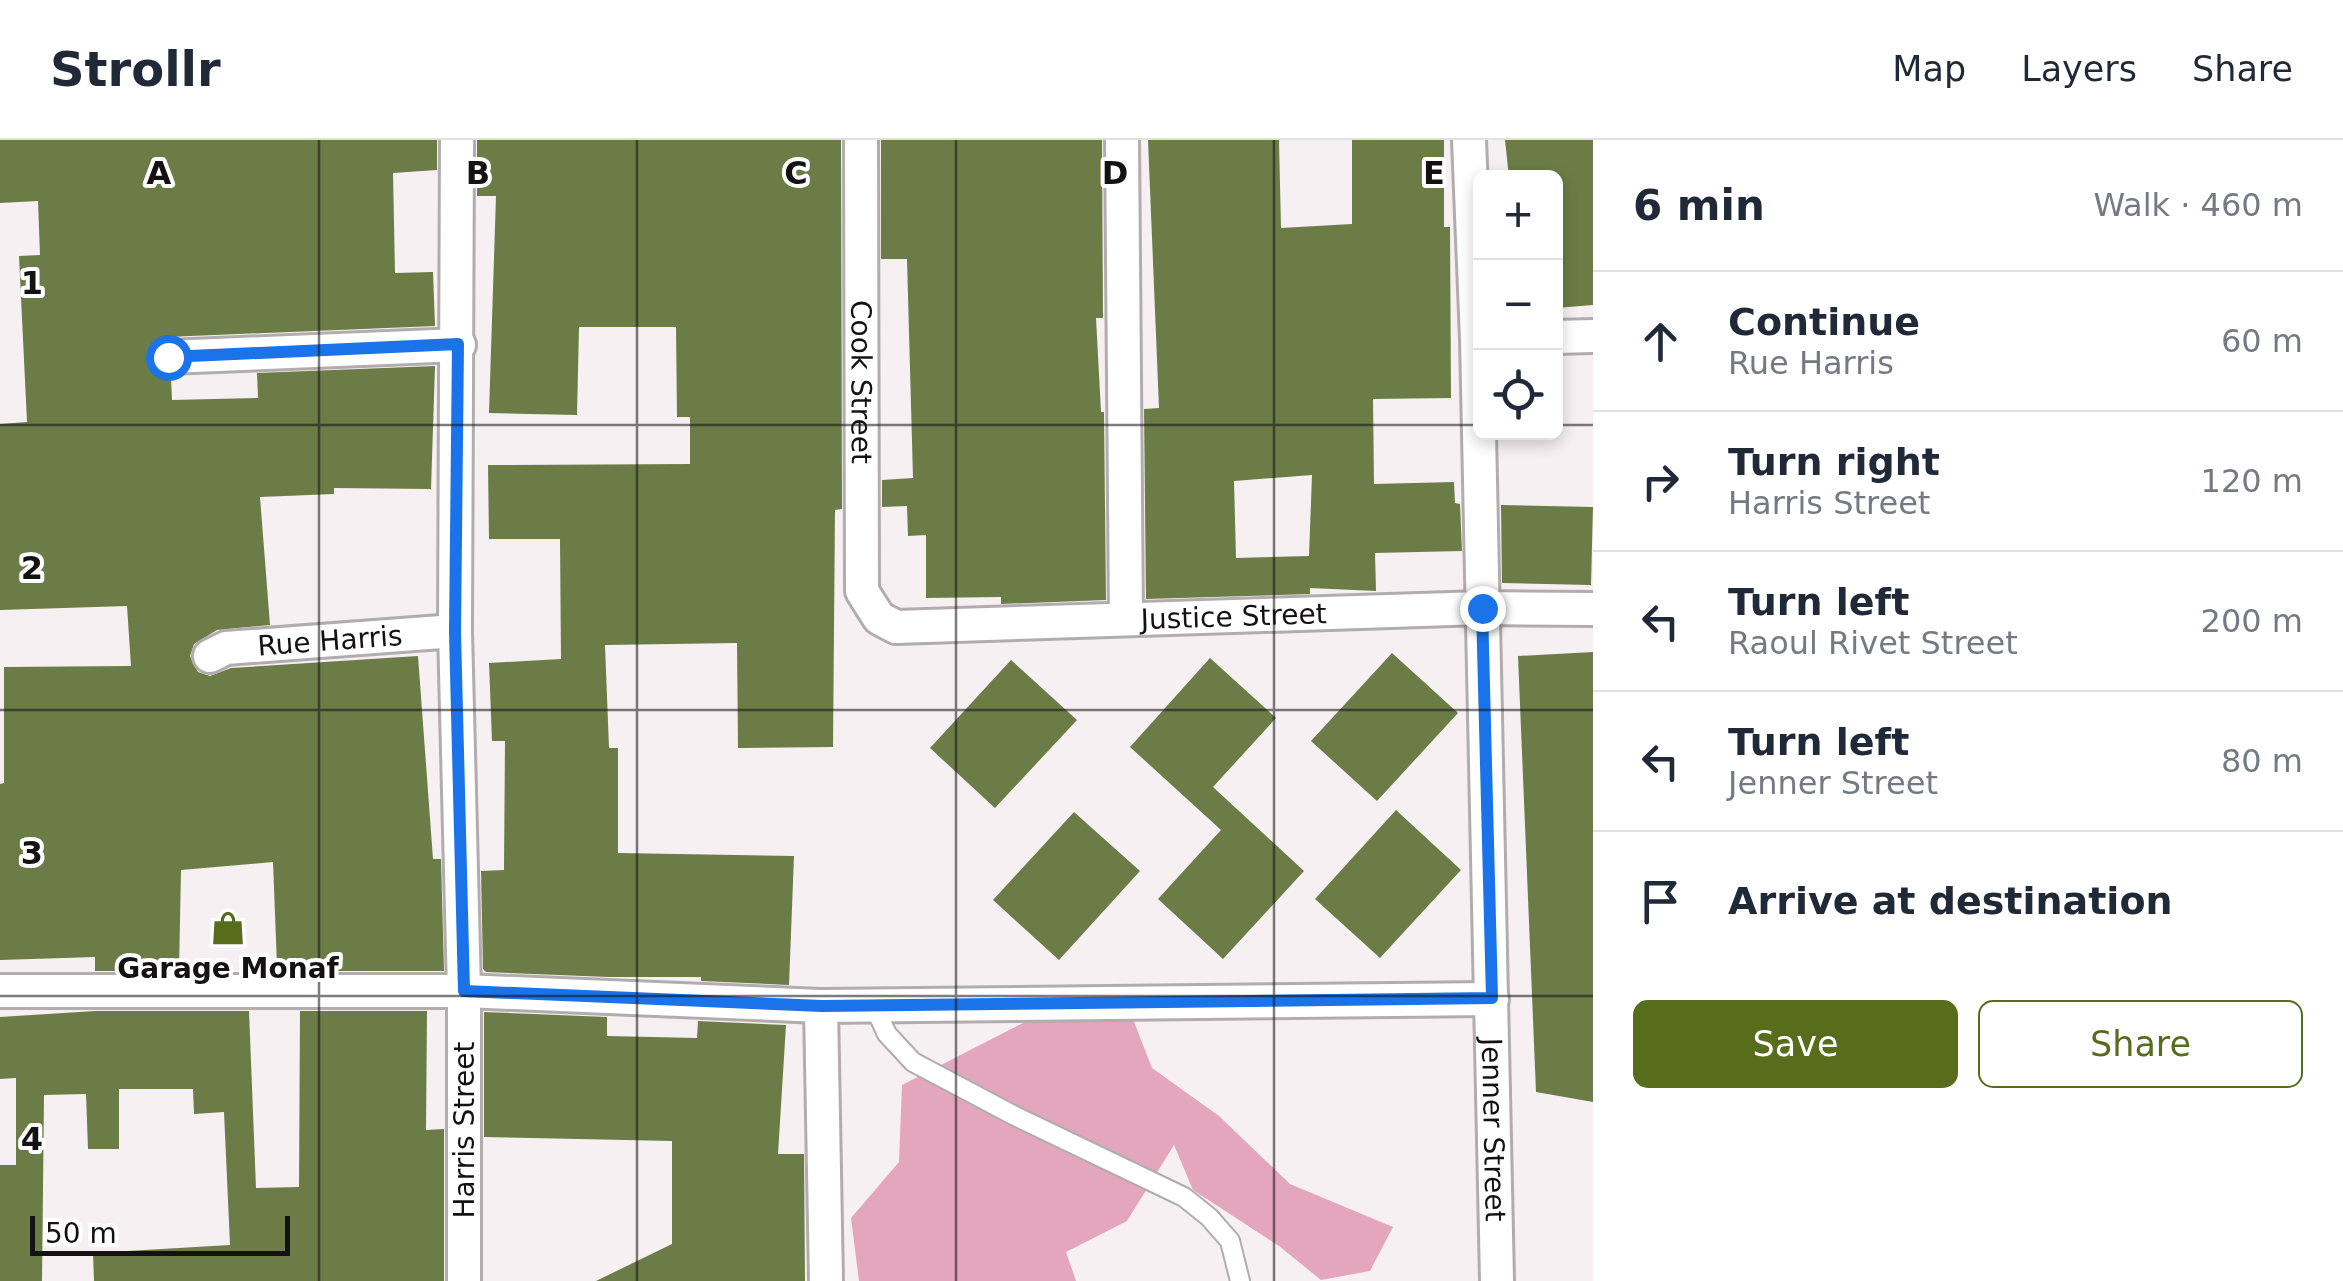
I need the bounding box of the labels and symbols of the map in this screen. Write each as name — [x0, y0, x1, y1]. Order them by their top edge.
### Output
text: A — [147, 154, 172, 192]
text: B — [466, 154, 490, 192]
text: C — [784, 154, 808, 192]
text: D — [1102, 154, 1128, 192]
text: E — [1423, 154, 1445, 192]
text: 1 — [21, 264, 43, 302]
street label: Cook Street — [845, 300, 878, 464]
route start — [146, 335, 192, 381]
text: 2 — [21, 549, 43, 587]
route end — [1460, 586, 1506, 632]
street label: Justice Street — [1138, 597, 1327, 636]
street label: Rue Harris — [256, 618, 403, 662]
text: 3 — [21, 834, 43, 872]
shop icon: Garage Monaf — [209, 909, 247, 947]
place label: Garage Monaf — [117, 952, 340, 985]
street label: Jenner Street — [1475, 1035, 1512, 1222]
street label: Harris Street — [448, 1041, 481, 1219]
text: 4 — [21, 1120, 43, 1158]
scale bar — [30, 1211, 290, 1256]

